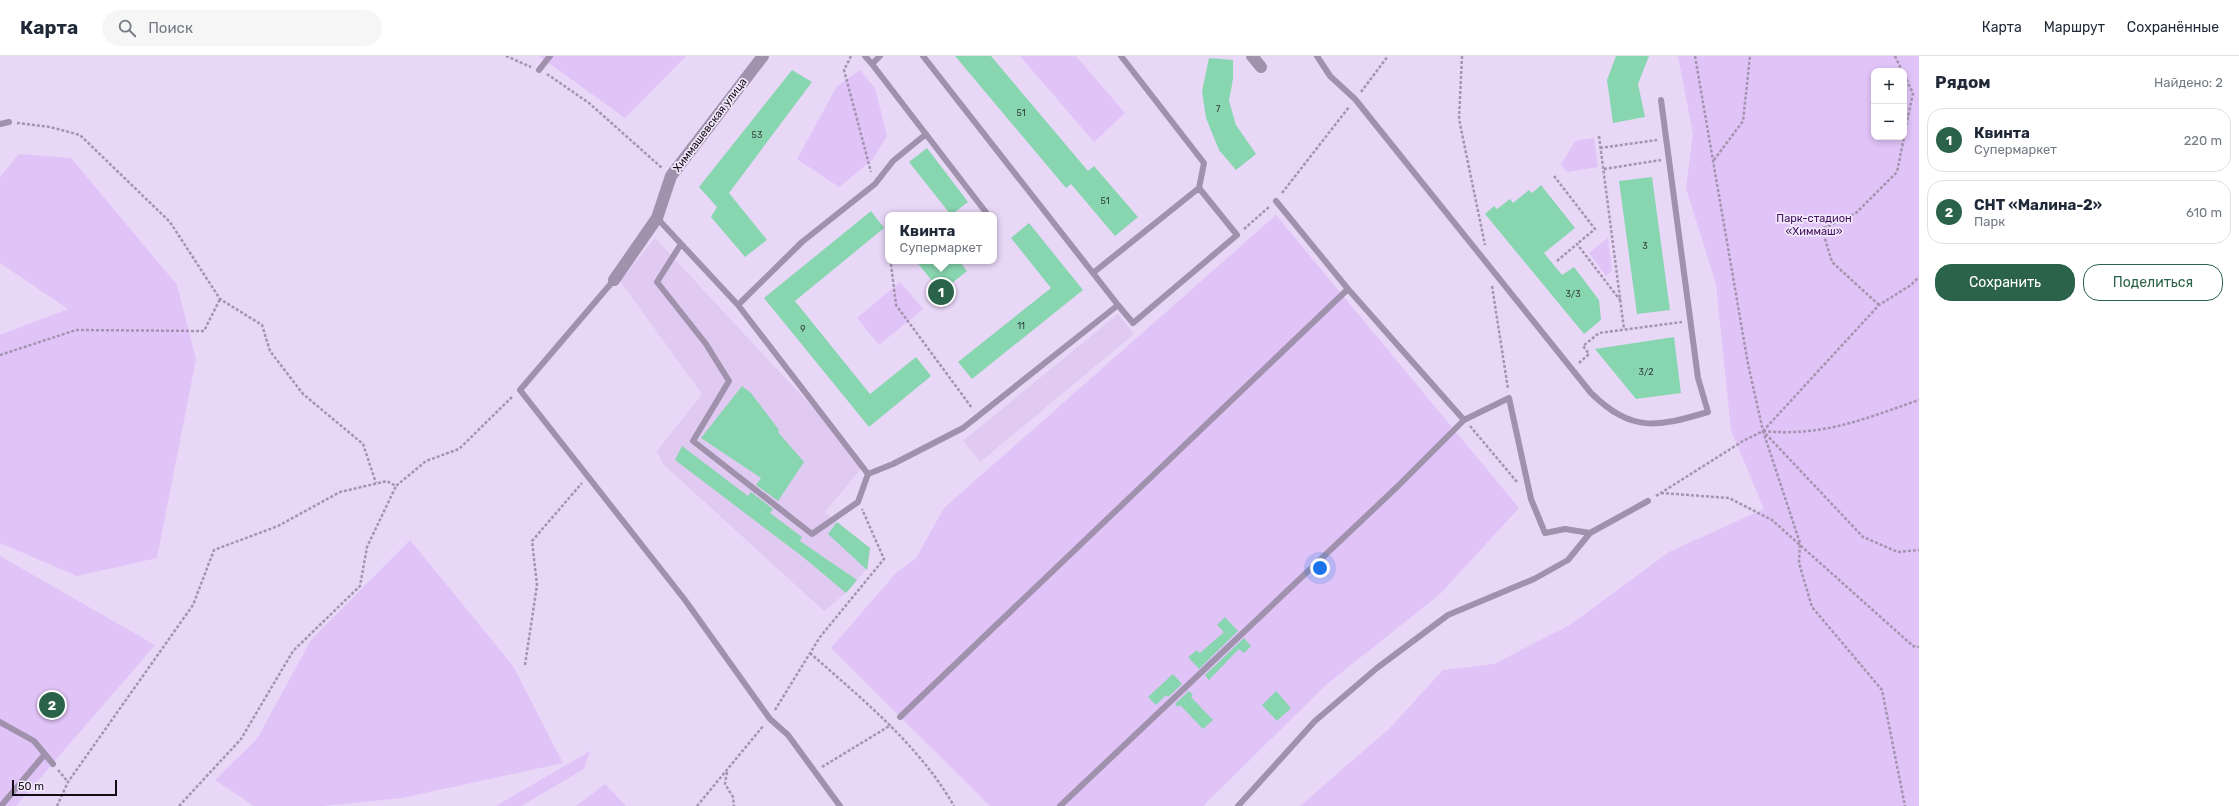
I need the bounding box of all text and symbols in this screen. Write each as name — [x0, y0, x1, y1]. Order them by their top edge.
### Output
search box — [102, 10, 382, 46]
text: Карта — [20, 16, 78, 39]
icon: search — [116, 17, 138, 39]
text: Поиск — [148, 19, 193, 37]
text: Карта — [1982, 19, 2022, 36]
text: Маршрут — [2044, 19, 2105, 36]
text: Сохранённые — [2127, 19, 2219, 36]
map controls — [1871, 68, 1907, 140]
button: + — [1871, 68, 1907, 104]
text: Рядом — [1935, 72, 1991, 92]
text: Найдено: 2 — [2154, 75, 2223, 90]
street label: Химмашевская улица — [670, 76, 750, 174]
house number: 7 — [1216, 104, 1221, 114]
button: − — [1871, 104, 1907, 140]
house number: 51 — [1016, 108, 1026, 118]
text: Квинта — [1974, 124, 2030, 142]
house number: 53 — [752, 130, 762, 140]
text: 1 — [1946, 133, 1952, 148]
text: 220 m — [2184, 133, 2222, 148]
text: Супермаркет — [1974, 142, 2057, 157]
house number: 51 — [1100, 196, 1110, 206]
text: СНТ «Малина-2» — [1974, 196, 2102, 214]
text: 2 — [1945, 205, 1953, 220]
text: 610 m — [2186, 205, 2222, 220]
popup — [885, 212, 997, 264]
park label: Парк-стадион «Химмаш» — [1776, 212, 1852, 238]
text: Парк — [1974, 214, 2005, 229]
text: Квинта — [900, 222, 955, 240]
text: Супермаркет — [900, 240, 982, 255]
house number: 3 — [1642, 241, 1648, 251]
button: Сохранить — [1935, 264, 2075, 301]
button: Поделиться — [2083, 264, 2223, 301]
pin: 1 — [928, 277, 954, 307]
house number: 3/3 — [1565, 289, 1581, 299]
house number: 11 — [1017, 321, 1025, 331]
house number: 9 — [800, 324, 806, 334]
house number: 3/2 — [1639, 367, 1653, 377]
your location — [1310, 558, 1330, 578]
pin: 2 — [39, 690, 65, 720]
scale bar — [12, 778, 117, 797]
text: 50 m — [18, 780, 44, 793]

